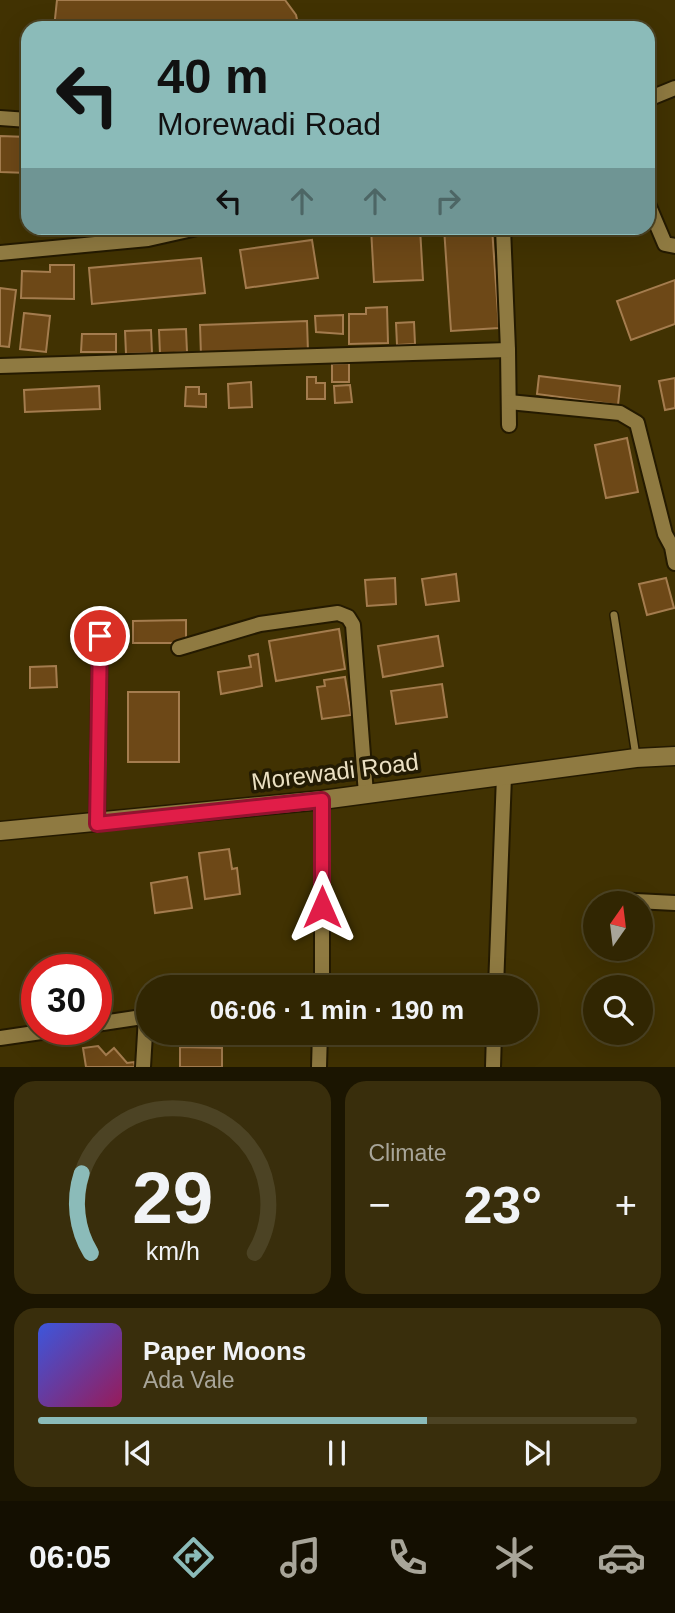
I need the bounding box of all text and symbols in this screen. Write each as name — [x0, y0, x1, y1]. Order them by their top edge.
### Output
icon: left — [42, 49, 133, 140]
text: 40 m — [157, 49, 269, 103]
text: Morewadi Road — [157, 106, 381, 142]
icon: left — [210, 182, 248, 220]
icon: ahead — [283, 182, 321, 220]
icon: ahead — [356, 182, 394, 220]
icon: right — [429, 182, 467, 220]
pin — [70, 606, 130, 666]
icon: arrive — [81, 617, 119, 655]
street label: Morewadi Road — [250, 748, 420, 795]
position arrow — [285, 870, 359, 944]
north arrow — [583, 891, 653, 961]
map controls — [583, 891, 653, 1045]
speed limit sign: 30 — [21, 954, 112, 1045]
button: search — [583, 975, 653, 1045]
text: 06:06 · 1 min · 190 m — [210, 995, 464, 1025]
text: Climate — [369, 1140, 446, 1166]
text: 29 — [132, 1158, 213, 1239]
text: 23° — [463, 1176, 542, 1234]
text: − — [369, 1184, 391, 1226]
text: + — [615, 1184, 637, 1226]
text: km/h — [145, 1237, 199, 1265]
text: Paper Moons — [143, 1336, 306, 1366]
text: Ada Vale — [143, 1367, 235, 1393]
icon: previous — [119, 1434, 157, 1472]
icon: pause — [318, 1434, 356, 1472]
icon: next — [518, 1434, 556, 1472]
icon: directions — [169, 1533, 218, 1582]
icon: music — [276, 1533, 325, 1582]
icon: phone — [383, 1533, 432, 1582]
icon: climate — [490, 1533, 539, 1582]
icon: car — [597, 1533, 646, 1582]
text: 06:05 — [29, 1539, 111, 1575]

